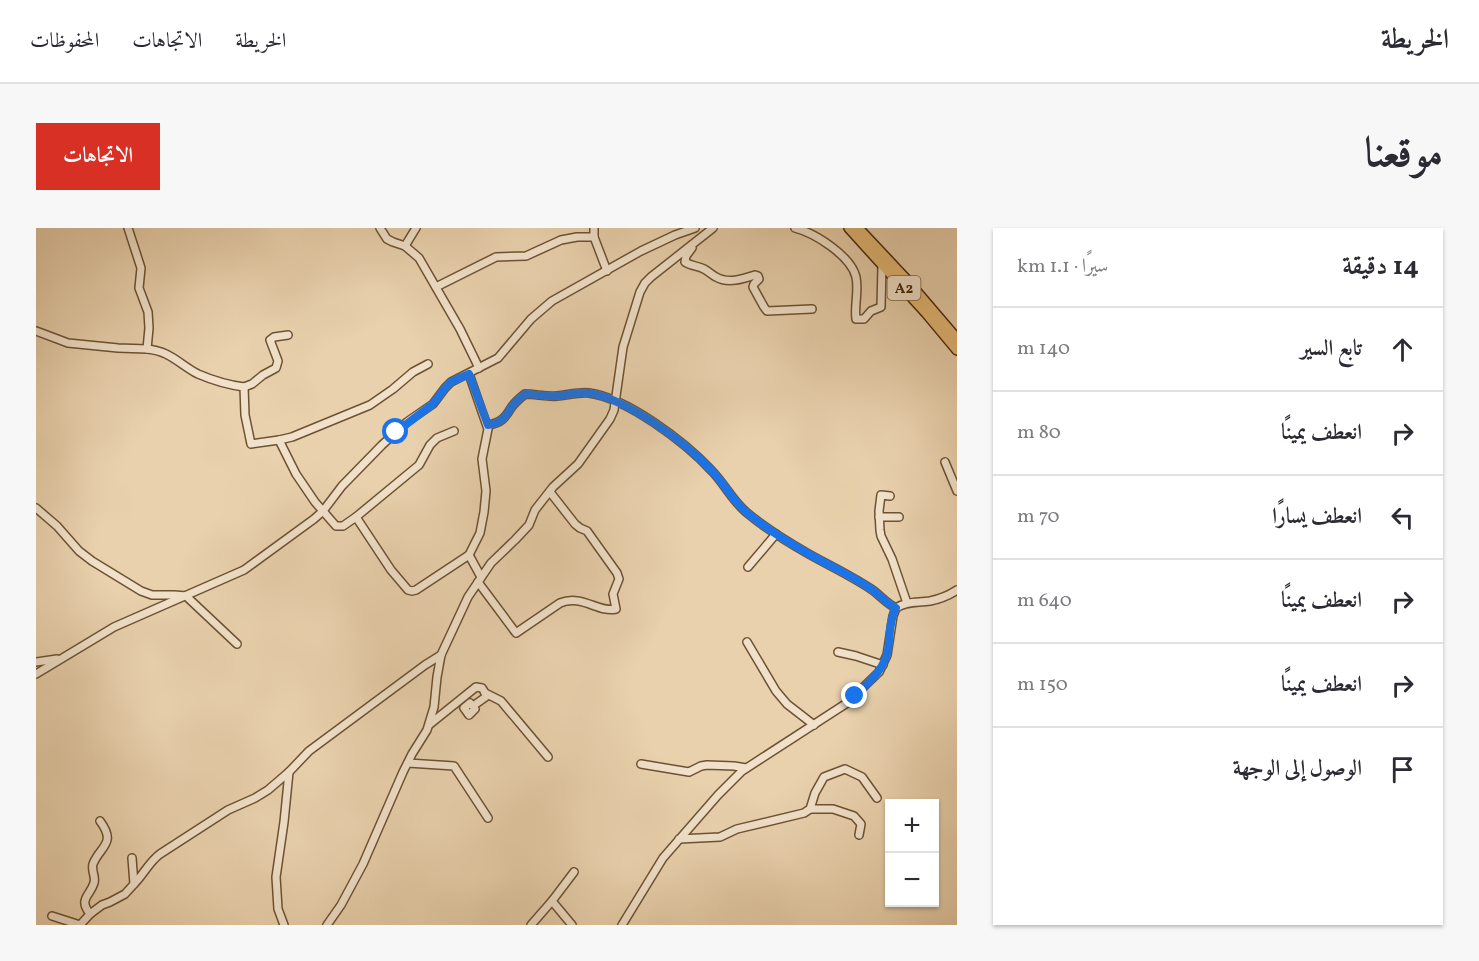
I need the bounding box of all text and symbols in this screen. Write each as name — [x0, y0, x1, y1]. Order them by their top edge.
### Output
text: الخريطة — [1381, 21, 1449, 60]
text: المحفوظات — [30, 27, 99, 56]
text: الاتجاهات — [132, 27, 202, 56]
text: الخريطة — [235, 27, 286, 56]
button: الاتجاهات — [36, 123, 160, 190]
text: موقعنا — [1365, 126, 1443, 185]
text: 14 دقيقة — [1342, 249, 1419, 285]
text: سيرًا · 1.1 km — [1017, 253, 1108, 281]
road number: A2 — [888, 276, 920, 300]
icon: ahead — [1386, 333, 1419, 366]
text: تابع السير — [1300, 334, 1362, 365]
text: 140 m — [1017, 335, 1070, 363]
icon: right — [1386, 417, 1419, 450]
route start — [382, 418, 408, 444]
text: انعطف يمينًا — [1281, 418, 1362, 449]
text: 80 m — [1017, 419, 1061, 447]
icon: left — [1386, 501, 1419, 534]
text: انعطف يسارًا — [1272, 502, 1362, 533]
text: 70 m — [1017, 503, 1060, 531]
icon: right — [1386, 585, 1419, 618]
text: انعطف يمينًا — [1281, 586, 1362, 617]
text: 640 m — [1017, 587, 1072, 615]
icon: right — [1386, 669, 1419, 702]
text: انعطف يمينًا — [1281, 670, 1362, 701]
text: 150 m — [1017, 671, 1068, 699]
route end — [841, 682, 867, 708]
icon: arrive — [1386, 753, 1419, 786]
text: الوصول إلى الوجهة — [1233, 754, 1362, 785]
map controls — [885, 799, 939, 907]
button: + — [885, 799, 939, 853]
button: − — [885, 853, 939, 907]

